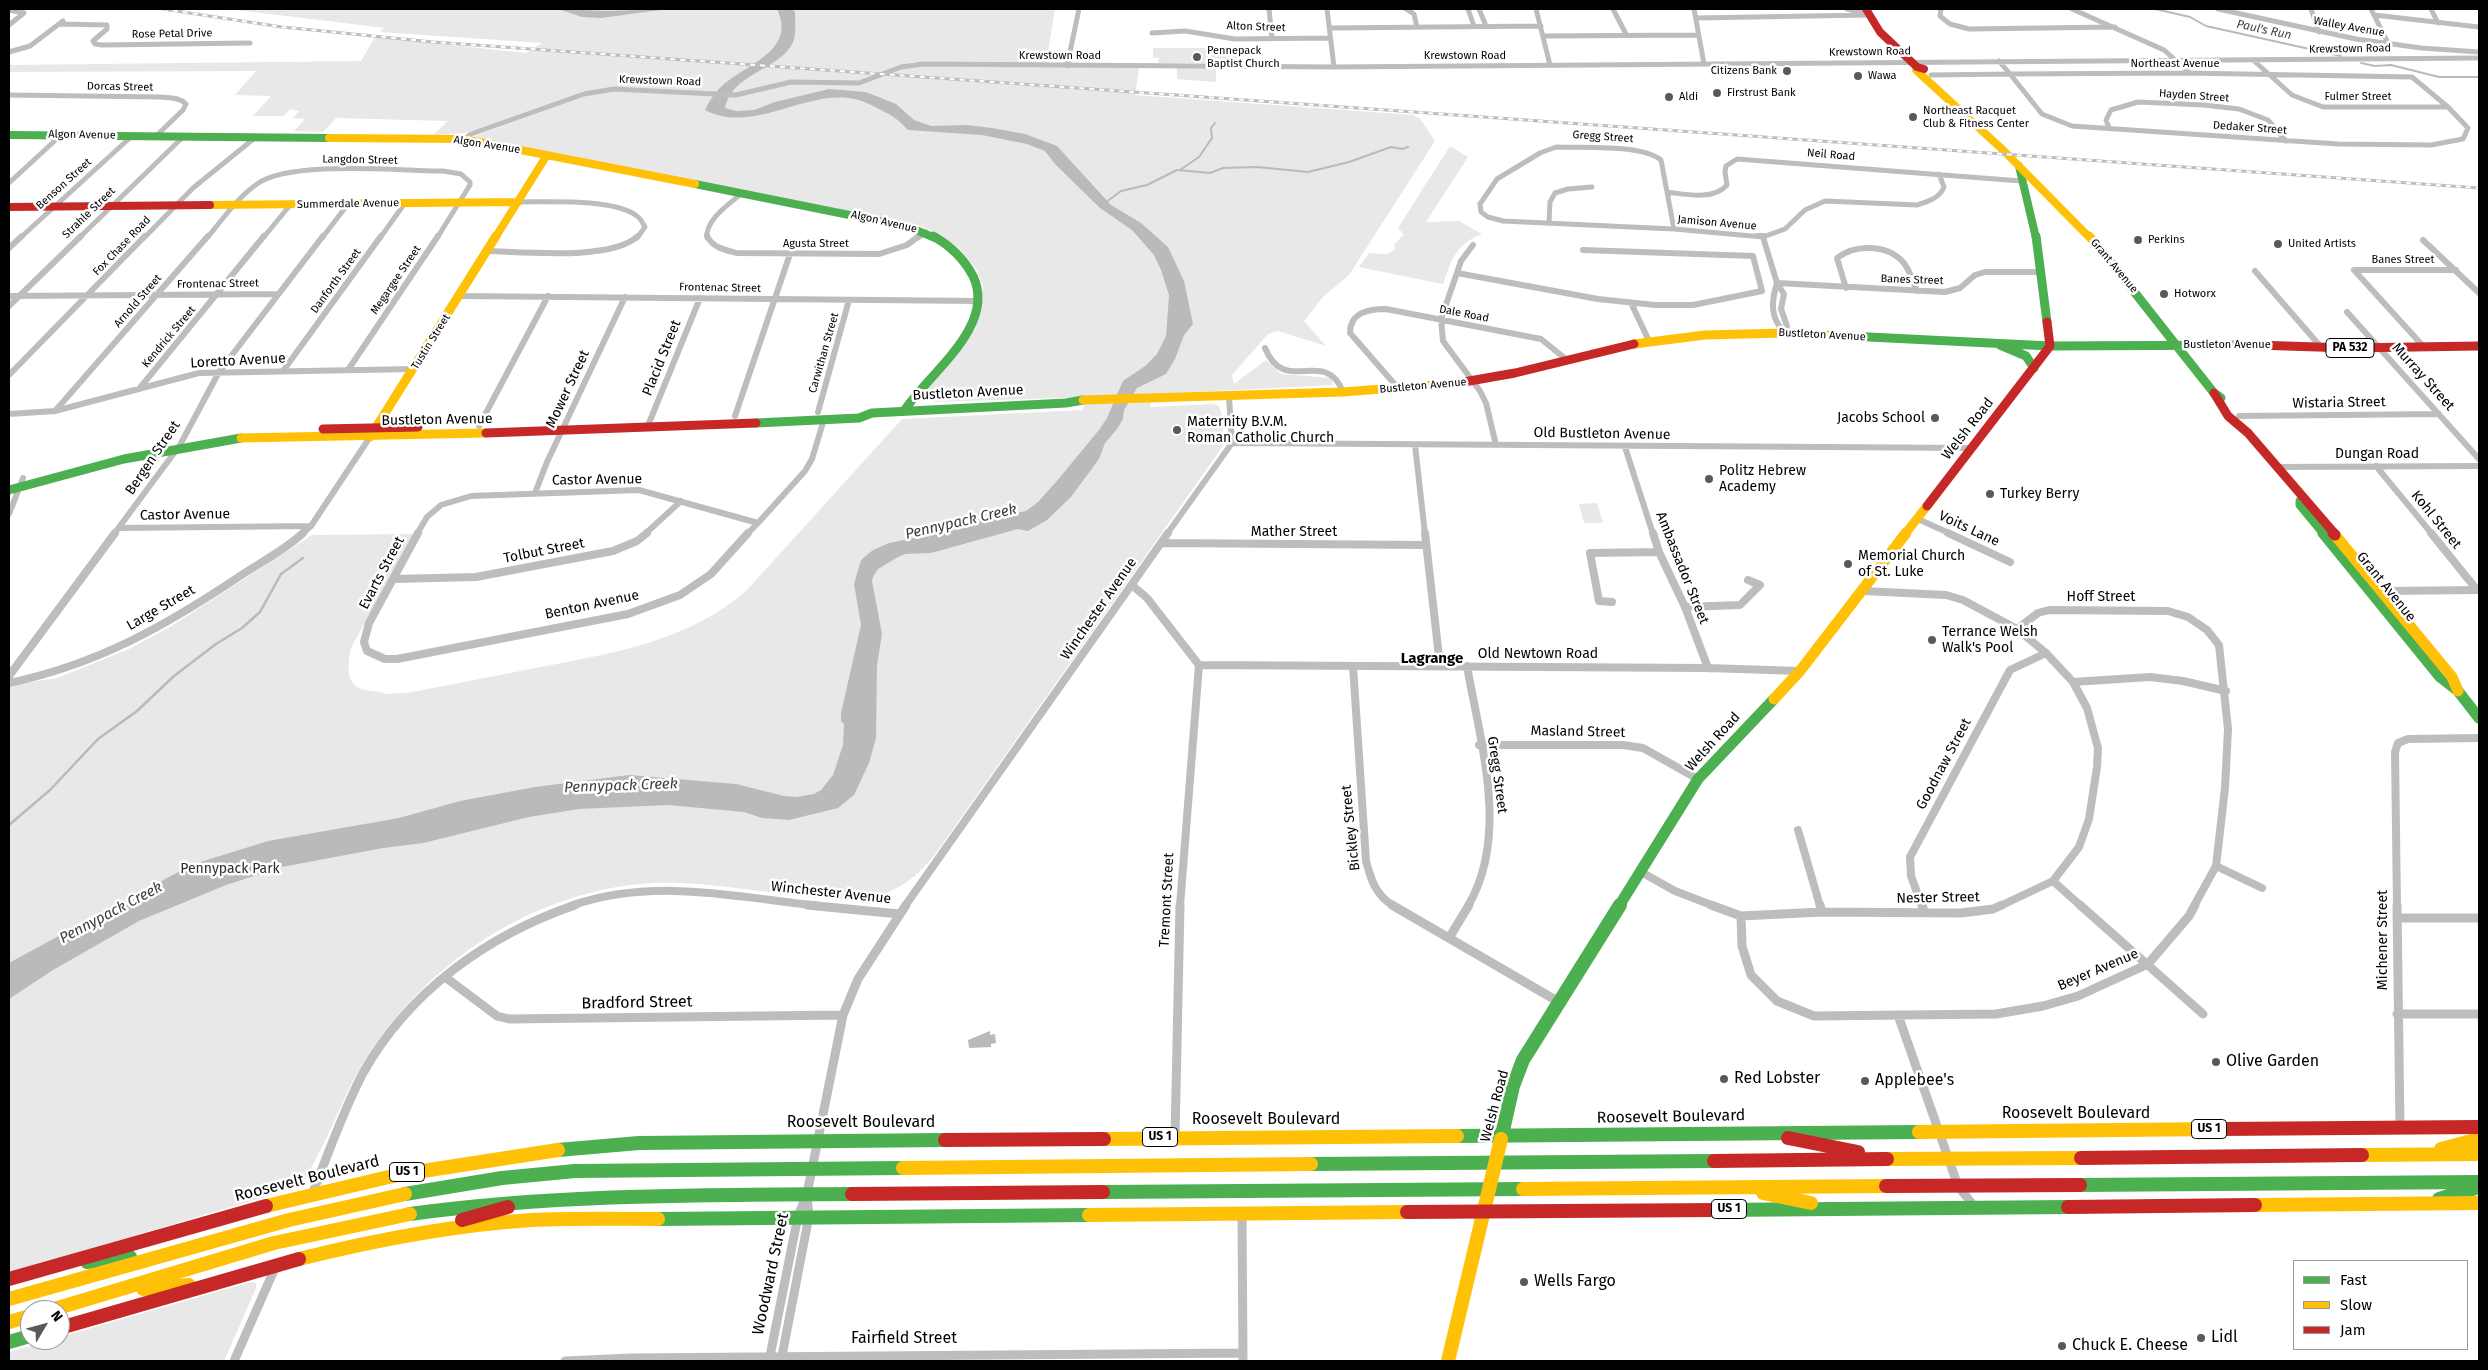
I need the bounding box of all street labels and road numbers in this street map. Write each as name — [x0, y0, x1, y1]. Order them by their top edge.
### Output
street label: Walley Avenue — [2312, 14, 2386, 40]
street label: Alton Street — [1226, 19, 1286, 35]
street label: Rose Petal Drive — [132, 27, 212, 41]
street label: Krewstown Road — [2309, 42, 2391, 56]
street label: Krewstown Road — [1829, 45, 1911, 59]
street label: Krewstown Road — [1019, 49, 1101, 63]
street label: Krewstown Road — [1424, 49, 1506, 63]
street label: Northeast Avenue — [2131, 57, 2219, 71]
street label: Krewstown Road — [619, 73, 701, 89]
street label: Dorcas Street — [87, 80, 153, 94]
street label: Hayden Street — [2158, 87, 2230, 105]
street label: Fulmer Street — [2324, 90, 2392, 104]
street label: Dedaker Street — [2213, 119, 2287, 137]
street label: Algon Avenue — [48, 128, 116, 142]
street label: Gregg Street — [1572, 128, 1634, 146]
street label: Algon Avenue — [453, 133, 521, 157]
street label: Neil Road — [1806, 146, 1856, 164]
street label: Langdon Street — [322, 153, 398, 167]
street label: Benson Street — [34, 156, 94, 212]
street label: Strahle Street — [60, 185, 118, 241]
street label: Summerdale Avenue — [297, 197, 399, 211]
street label: Algon Avenue — [850, 208, 918, 236]
street label: Jamison Avenue — [1677, 213, 1757, 233]
street label: Fox Chase Road — [90, 214, 154, 278]
street label: Grant Avenue — [2088, 236, 2140, 296]
street label: Agusta Street — [783, 237, 849, 251]
street label: Megargee Street — [368, 243, 424, 317]
street label: Danforth Street — [308, 246, 364, 316]
street label: Banes Street — [2371, 253, 2435, 267]
street label: Arnold Street — [111, 272, 165, 330]
street label: Banes Street — [1880, 272, 1944, 288]
street label: Frontenac Street — [177, 277, 259, 291]
street label: Frontenac Street — [679, 281, 761, 295]
street label: Dale Road — [1438, 303, 1490, 325]
street label: Kendrick Street — [139, 304, 199, 370]
street label: Carwithan Street — [806, 311, 842, 395]
street label: Tustin Street — [409, 312, 453, 372]
street label: Placid Street — [639, 318, 685, 398]
street label: Bustleton Avenue — [1778, 326, 1866, 344]
street label: Bustleton Avenue — [2183, 338, 2271, 352]
road number: PA 532 — [2326, 338, 2374, 358]
street label: Murray Street — [2388, 340, 2458, 414]
street label: Mower Street — [543, 347, 593, 431]
street label: Loretto Avenue — [190, 350, 286, 372]
street label: Bustleton Avenue — [1379, 376, 1467, 396]
street label: Bustleton Avenue — [912, 382, 1024, 404]
street label: Wistaria Street — [2292, 394, 2386, 412]
street label: Welsh Road — [1939, 395, 1997, 463]
street label: Bustleton Avenue — [381, 411, 493, 429]
street label: Bergen Street — [122, 418, 184, 498]
street label: Old Bustleton Avenue — [1533, 424, 1671, 444]
street label: Dungan Road — [2335, 446, 2419, 462]
street label: Castor Avenue — [552, 471, 642, 489]
street label: Kohl Street — [2407, 487, 2465, 553]
street label: Castor Avenue — [140, 506, 230, 524]
street label: Voits Lane — [1936, 508, 2002, 550]
street label: Ambassador Street — [1652, 509, 1712, 627]
street label: Mather Street — [1251, 524, 1337, 540]
street label: Evarts Street — [356, 534, 408, 612]
street label: Tolbut Street — [502, 535, 586, 567]
street label: Grant Avenue — [2353, 549, 2419, 625]
street label: Winchester Avenue — [1057, 555, 1141, 663]
street label: Large Street — [124, 582, 198, 634]
street label: Benton Avenue — [543, 587, 641, 623]
street label: Hoff Street — [2067, 589, 2135, 605]
street label: Old Newtown Road — [1478, 646, 1598, 662]
street label: Welsh Road — [1682, 709, 1744, 775]
street label: Goodnaw Street — [1913, 715, 1975, 813]
street label: Masland Street — [1530, 723, 1626, 741]
street label: Gregg Street — [1483, 735, 1511, 815]
street label: Bickley Street — [1338, 784, 1364, 872]
street label: Tremont Street — [1156, 852, 1178, 948]
street label: Winchester Avenue — [770, 878, 892, 908]
street label: Nester Street — [1896, 889, 1980, 907]
street label: Michener Street — [2375, 890, 2391, 990]
street label: Beyer Avenue — [2055, 945, 2141, 995]
street label: Bradford Street — [581, 992, 693, 1014]
street label: Welsh Road — [1477, 1068, 1513, 1144]
street label: Roosevelt Boulevard — [2002, 1104, 2150, 1124]
street label: Roosevelt Boulevard — [1596, 1106, 1746, 1128]
street label: Roosevelt Boulevard — [1192, 1110, 1340, 1130]
street label: Roosevelt Boulevard — [787, 1113, 935, 1133]
road number: US 1 — [2192, 1120, 2226, 1138]
road number: US 1 — [1142, 1128, 1178, 1146]
street label: Roosevelt Boulevard — [233, 1152, 381, 1206]
road number: US 1 — [390, 1162, 424, 1182]
road number: US 1 — [1712, 1200, 1746, 1218]
street label: Woodward Street — [749, 1211, 793, 1337]
street label: Fairfield Street — [851, 1329, 957, 1349]

